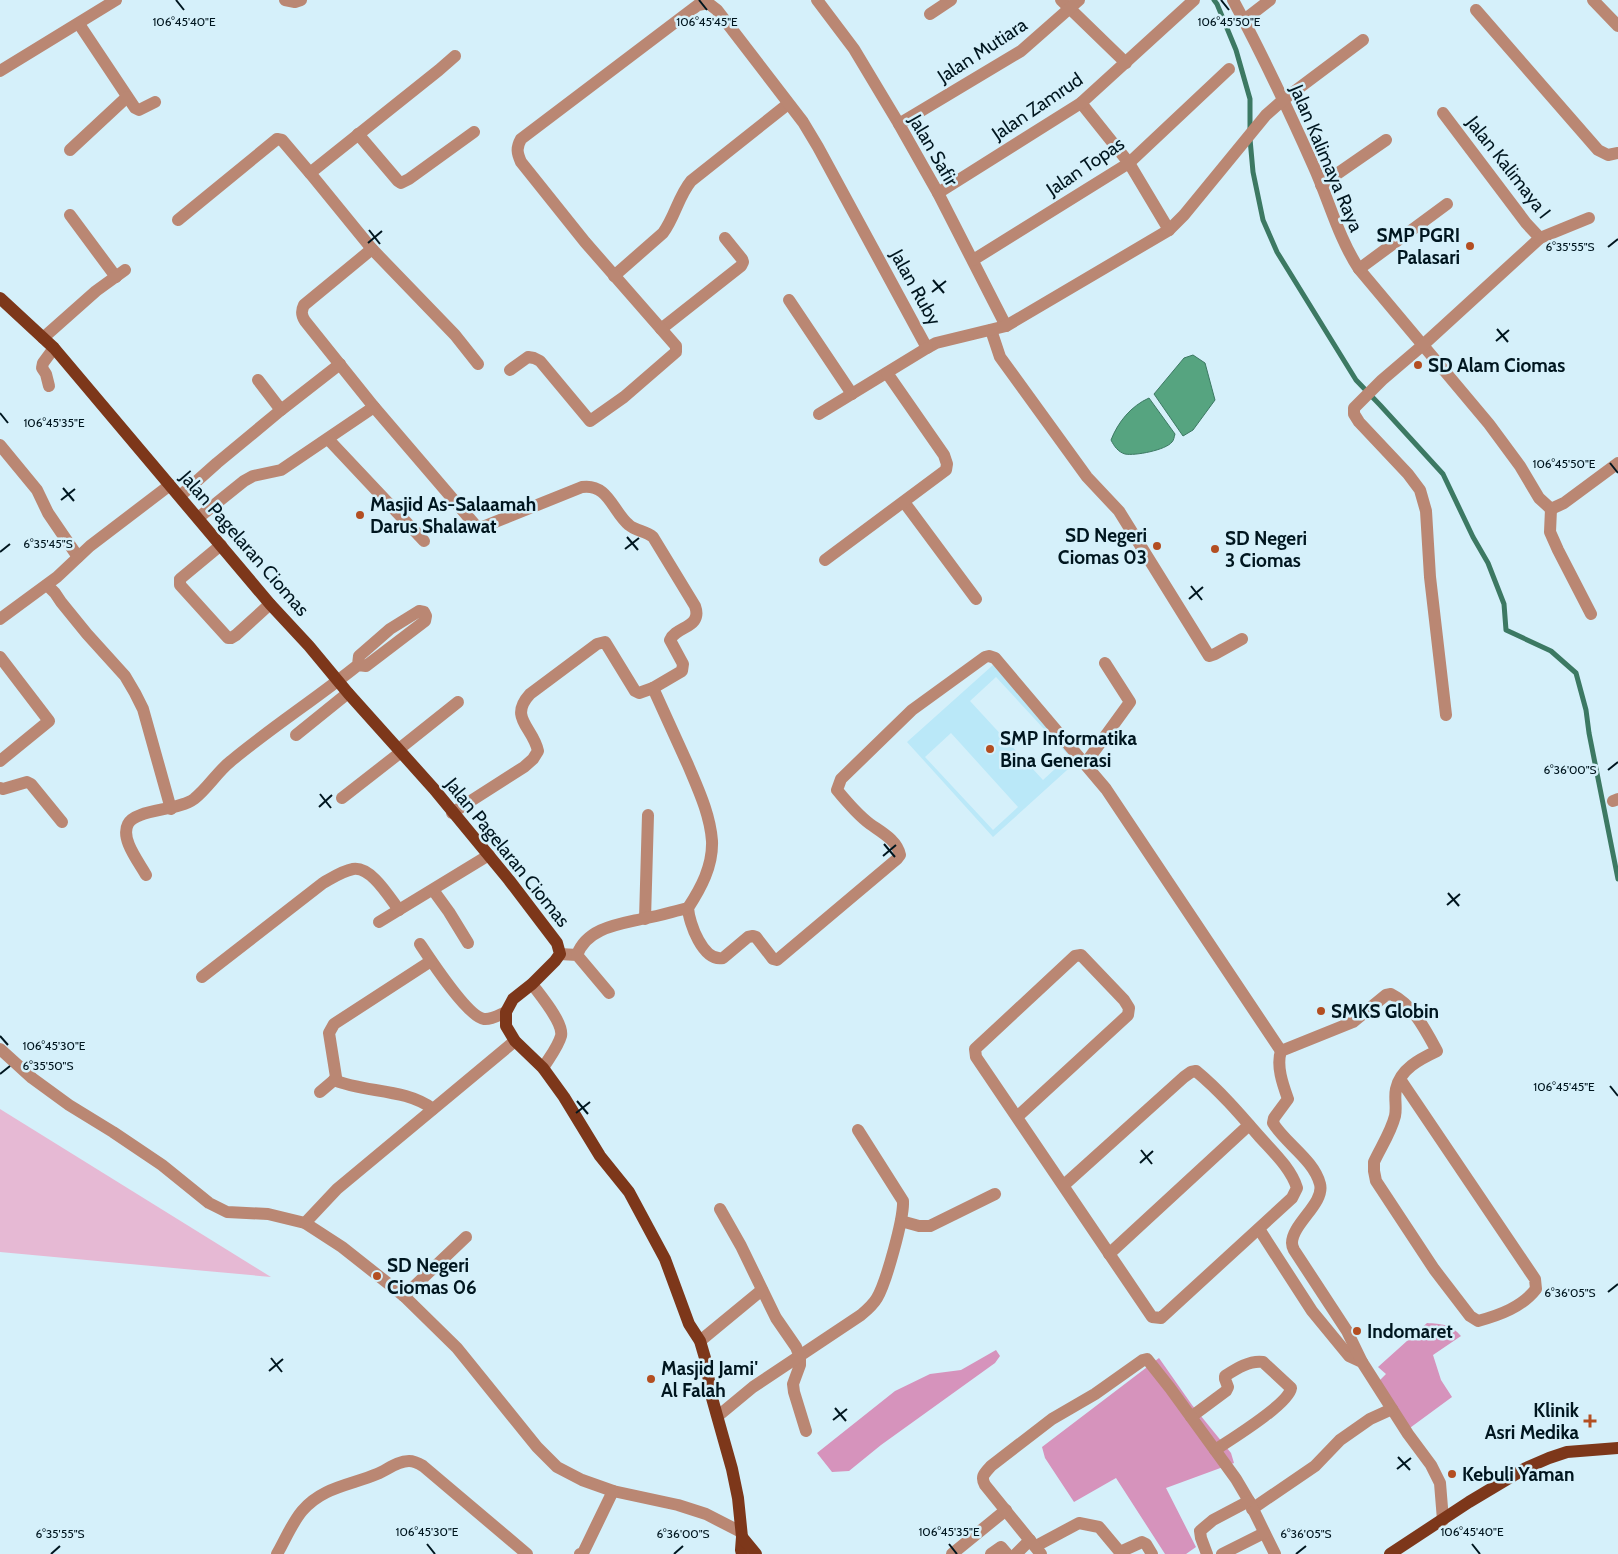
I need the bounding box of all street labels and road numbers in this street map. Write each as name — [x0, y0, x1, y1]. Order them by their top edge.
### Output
street label: Jalan Mutiara — [932, 13, 1031, 88]
street label: Jalan Zamrud — [987, 68, 1087, 146]
street label: Jalan Kalimaya Raya — [1285, 80, 1368, 235]
street label: Jalan Safir — [903, 110, 963, 190]
street label: Jalan Kalimaya I — [1461, 111, 1556, 223]
street label: Jalan Topas — [1041, 132, 1129, 201]
street label: Jalan Ruby — [885, 244, 946, 330]
street label: Jalan Pagelaran Ciomas — [175, 465, 314, 621]
street label: Jalan Pagelaran Ciomas — [440, 772, 575, 932]

